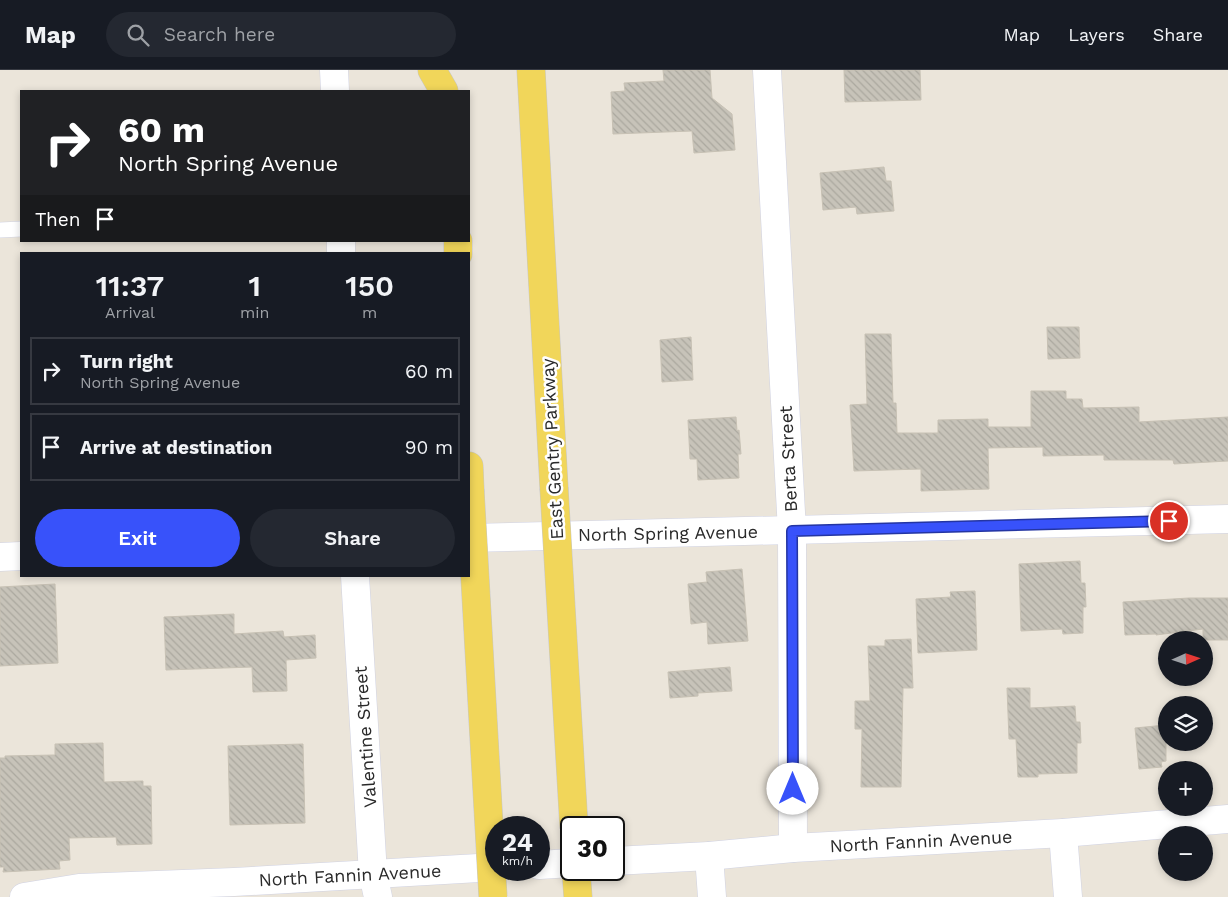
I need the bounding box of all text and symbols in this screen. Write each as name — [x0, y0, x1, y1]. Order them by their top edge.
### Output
search box — [106, 12, 456, 57]
text: Map — [25, 21, 76, 49]
icon: search — [124, 21, 152, 49]
text: Search here — [164, 23, 275, 46]
text: Map — [1003, 24, 1040, 45]
text: Layers — [1068, 24, 1125, 45]
text: Share — [1153, 24, 1203, 45]
text: 60 m — [118, 109, 205, 151]
icon: right — [35, 110, 100, 175]
text: North Spring Avenue — [118, 151, 338, 176]
icon: arrive — [91, 205, 119, 233]
text: Then — [35, 208, 81, 231]
text: 11:37 — [96, 268, 164, 303]
text: 1 — [248, 268, 261, 303]
text: 150 — [345, 268, 394, 303]
text: Arrival — [105, 303, 155, 322]
text: min — [240, 303, 269, 322]
text: m — [362, 303, 377, 322]
text: Turn right — [80, 350, 173, 373]
icon: right — [37, 357, 65, 385]
street label: East Gentry Parkway — [537, 357, 567, 540]
text: 60 m — [405, 360, 453, 383]
text: North Spring Avenue — [80, 373, 240, 392]
street label: Berta Street — [775, 405, 801, 513]
icon: arrive — [37, 433, 65, 461]
text: Arrive at destination — [80, 436, 272, 459]
text: 90 m — [405, 436, 453, 459]
pin — [1148, 500, 1190, 542]
icon: arrive — [1155, 507, 1183, 535]
button: Exit — [35, 509, 240, 567]
button: Share — [250, 509, 455, 567]
street label: North Spring Avenue — [578, 521, 758, 545]
north arrow — [1158, 631, 1212, 686]
map controls — [1158, 631, 1213, 881]
street label: Valentine Street — [350, 665, 380, 808]
button: layers — [1158, 696, 1213, 751]
button: + — [1158, 761, 1213, 816]
position arrow — [766, 762, 818, 814]
speed limit sign: 30 — [560, 816, 625, 881]
street label: North Fannin Avenue — [829, 826, 1013, 856]
button: − — [1158, 826, 1213, 881]
text: 24 — [502, 828, 533, 857]
text: km/h — [502, 854, 533, 868]
street label: North Fannin Avenue — [258, 860, 442, 890]

